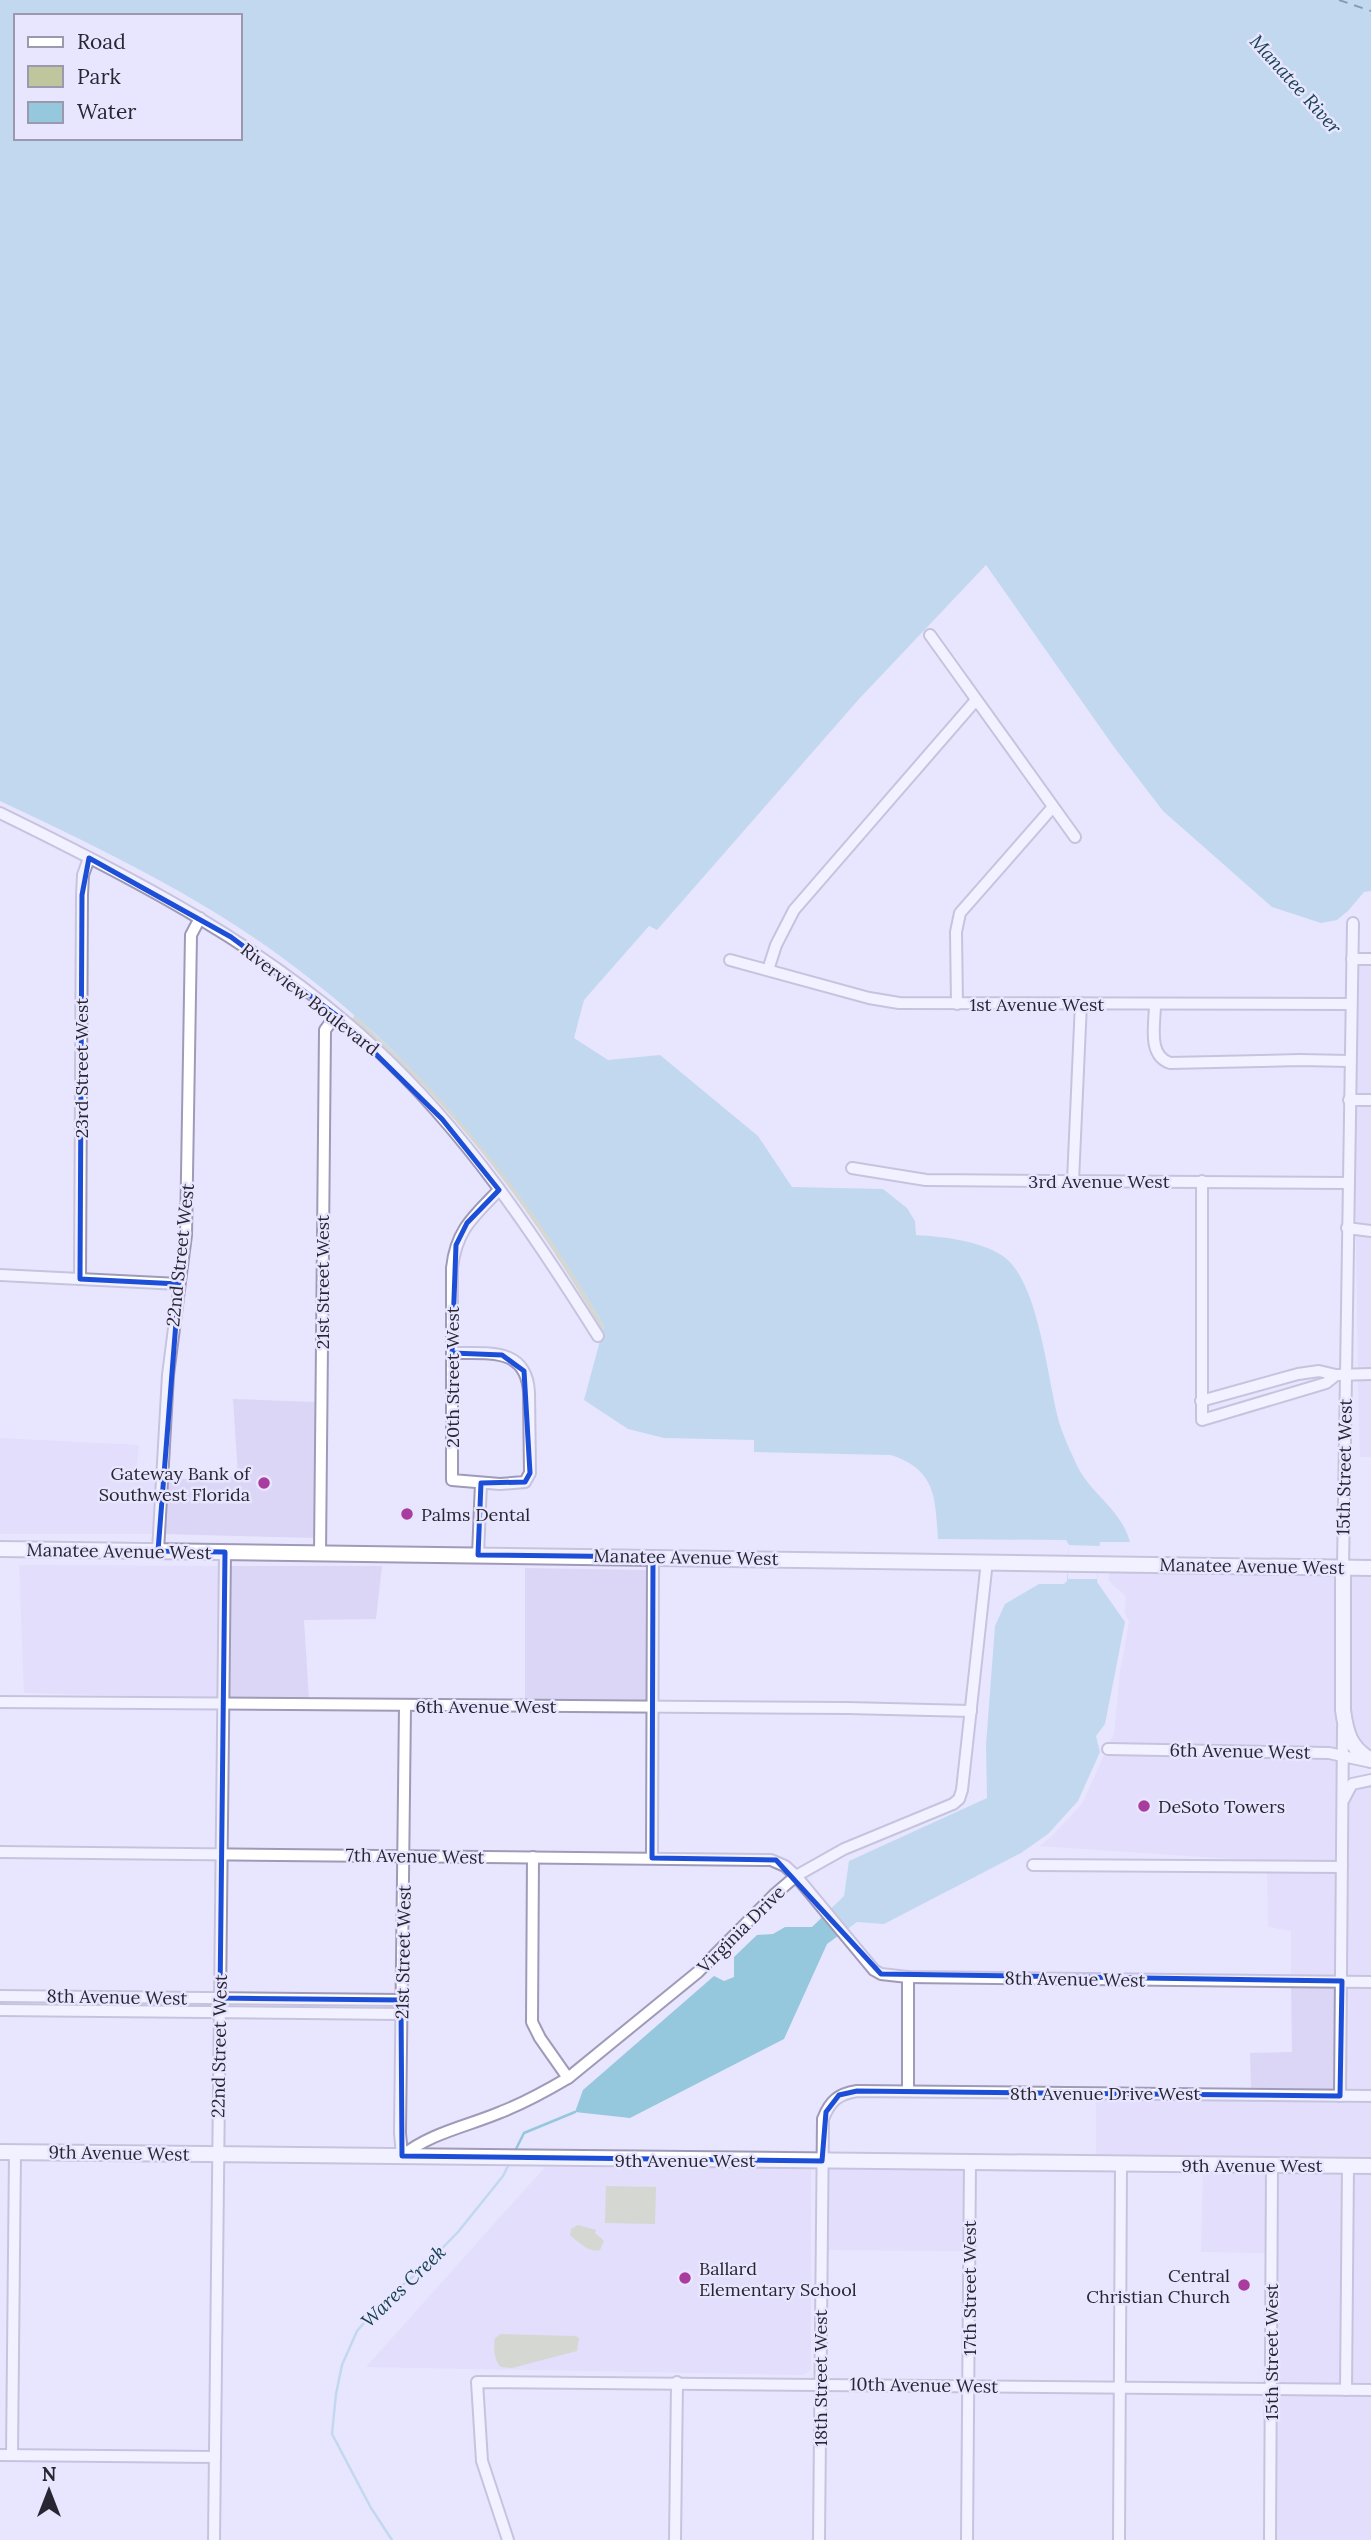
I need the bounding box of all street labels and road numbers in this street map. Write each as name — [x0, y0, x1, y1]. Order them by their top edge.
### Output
street label: Riverview Boulevard — [236, 938, 384, 1060]
street label: 1st Avenue West — [970, 993, 1104, 1016]
street label: 23rd Street West — [70, 998, 93, 1138]
street label: 3rd Avenue West — [1028, 1170, 1170, 1193]
street label: 22nd Street West — [161, 1182, 199, 1328]
street label: 21st Street West — [311, 1215, 334, 1349]
street label: 20th Street West — [441, 1306, 464, 1448]
street label: 15th Street West — [1331, 1398, 1357, 1536]
street label: Manatee Avenue West — [26, 1538, 212, 1564]
street label: Manatee Avenue West — [593, 1544, 779, 1570]
street label: Manatee Avenue West — [1159, 1553, 1345, 1579]
street label: 6th Avenue West — [416, 1695, 557, 1718]
street label: 6th Avenue West — [1169, 1738, 1311, 1764]
street label: 7th Avenue West — [345, 1843, 485, 1869]
street label: Virginia Drive — [692, 1880, 790, 1978]
street label: 21st Street West — [390, 1885, 416, 2019]
street label: 8th Avenue West — [1004, 1966, 1146, 1992]
street label: 22nd Street West — [206, 1974, 232, 2118]
street label: 8th Avenue West — [46, 1984, 188, 2010]
street label: 8th Avenue Drive West — [1010, 2082, 1200, 2105]
street label: 9th Avenue West — [48, 2140, 190, 2166]
street label: 9th Avenue West — [615, 2149, 756, 2172]
street label: 9th Avenue West — [1182, 2154, 1323, 2177]
street label: 17th Street West — [958, 2220, 981, 2356]
street label: 15th Street West — [1260, 2284, 1283, 2420]
street label: 18th Street West — [809, 2309, 832, 2447]
street label: 10th Avenue West — [850, 2372, 998, 2398]

